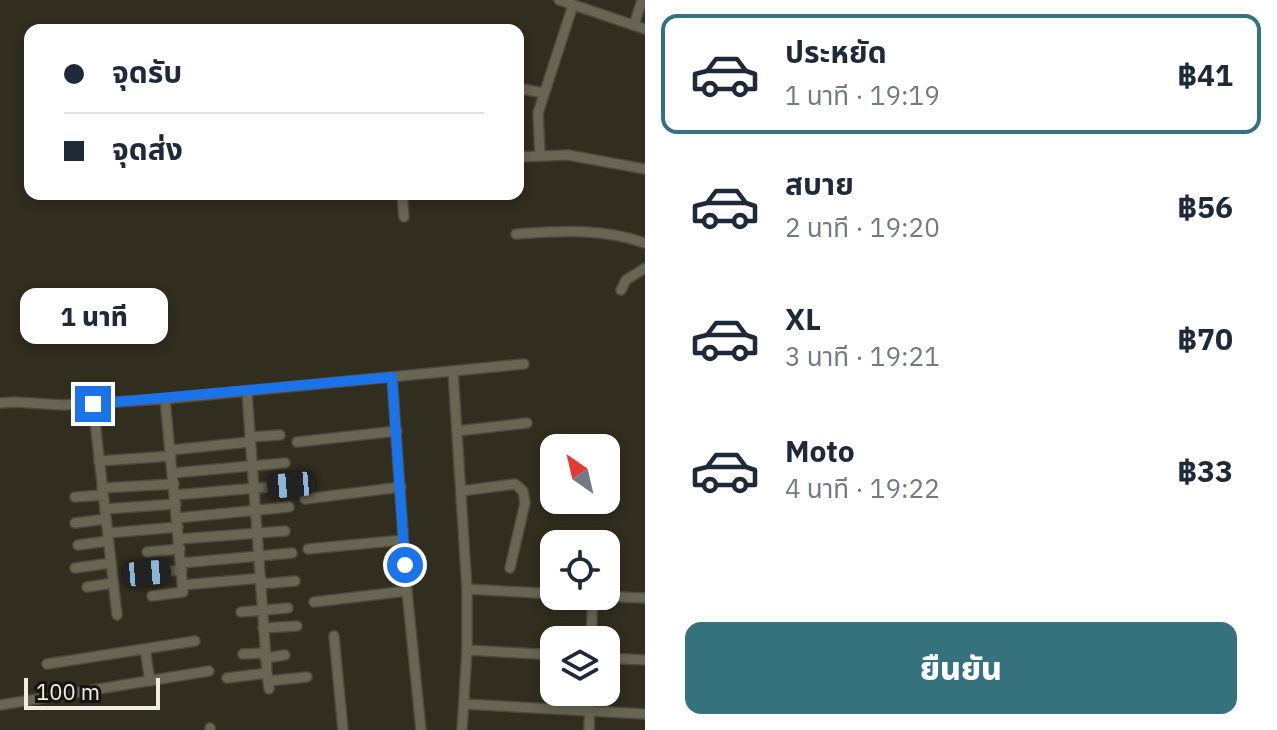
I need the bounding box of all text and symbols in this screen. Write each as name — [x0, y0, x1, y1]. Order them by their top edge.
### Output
text: ประหยัด — [785, 32, 887, 71]
icon: car — [689, 38, 761, 110]
text: จุดรับ — [112, 52, 182, 91]
text: ฿41 — [1177, 55, 1233, 94]
text: 1 นาที · 19:19 — [785, 78, 940, 112]
text: จุดส่ง — [112, 129, 183, 168]
text: สบาย — [785, 164, 854, 203]
icon: car — [689, 170, 761, 242]
text: ฿56 — [1177, 187, 1233, 226]
text: 2 นาที · 19:20 — [785, 210, 940, 244]
callout: 1 นาที — [19, 288, 167, 344]
text: 1 นาที — [60, 299, 128, 333]
text: XL — [785, 299, 821, 338]
icon: car — [689, 302, 761, 374]
text: ฿70 — [1177, 319, 1233, 358]
text: 3 นาที · 19:21 — [785, 339, 940, 373]
route end — [75, 386, 111, 422]
text: Moto — [785, 431, 855, 470]
north arrow — [540, 434, 620, 514]
map controls — [540, 434, 620, 706]
icon: car — [689, 434, 761, 506]
text: ฿33 — [1177, 451, 1233, 490]
car — [266, 471, 316, 499]
text: 4 นาที · 19:22 — [785, 471, 940, 505]
button: locate — [540, 530, 620, 610]
route start — [387, 547, 423, 583]
car — [122, 559, 172, 587]
button: ยืนยัน — [685, 622, 1237, 714]
button: layers — [540, 626, 620, 706]
scale bar — [24, 674, 160, 710]
text: 100 m — [36, 677, 100, 706]

